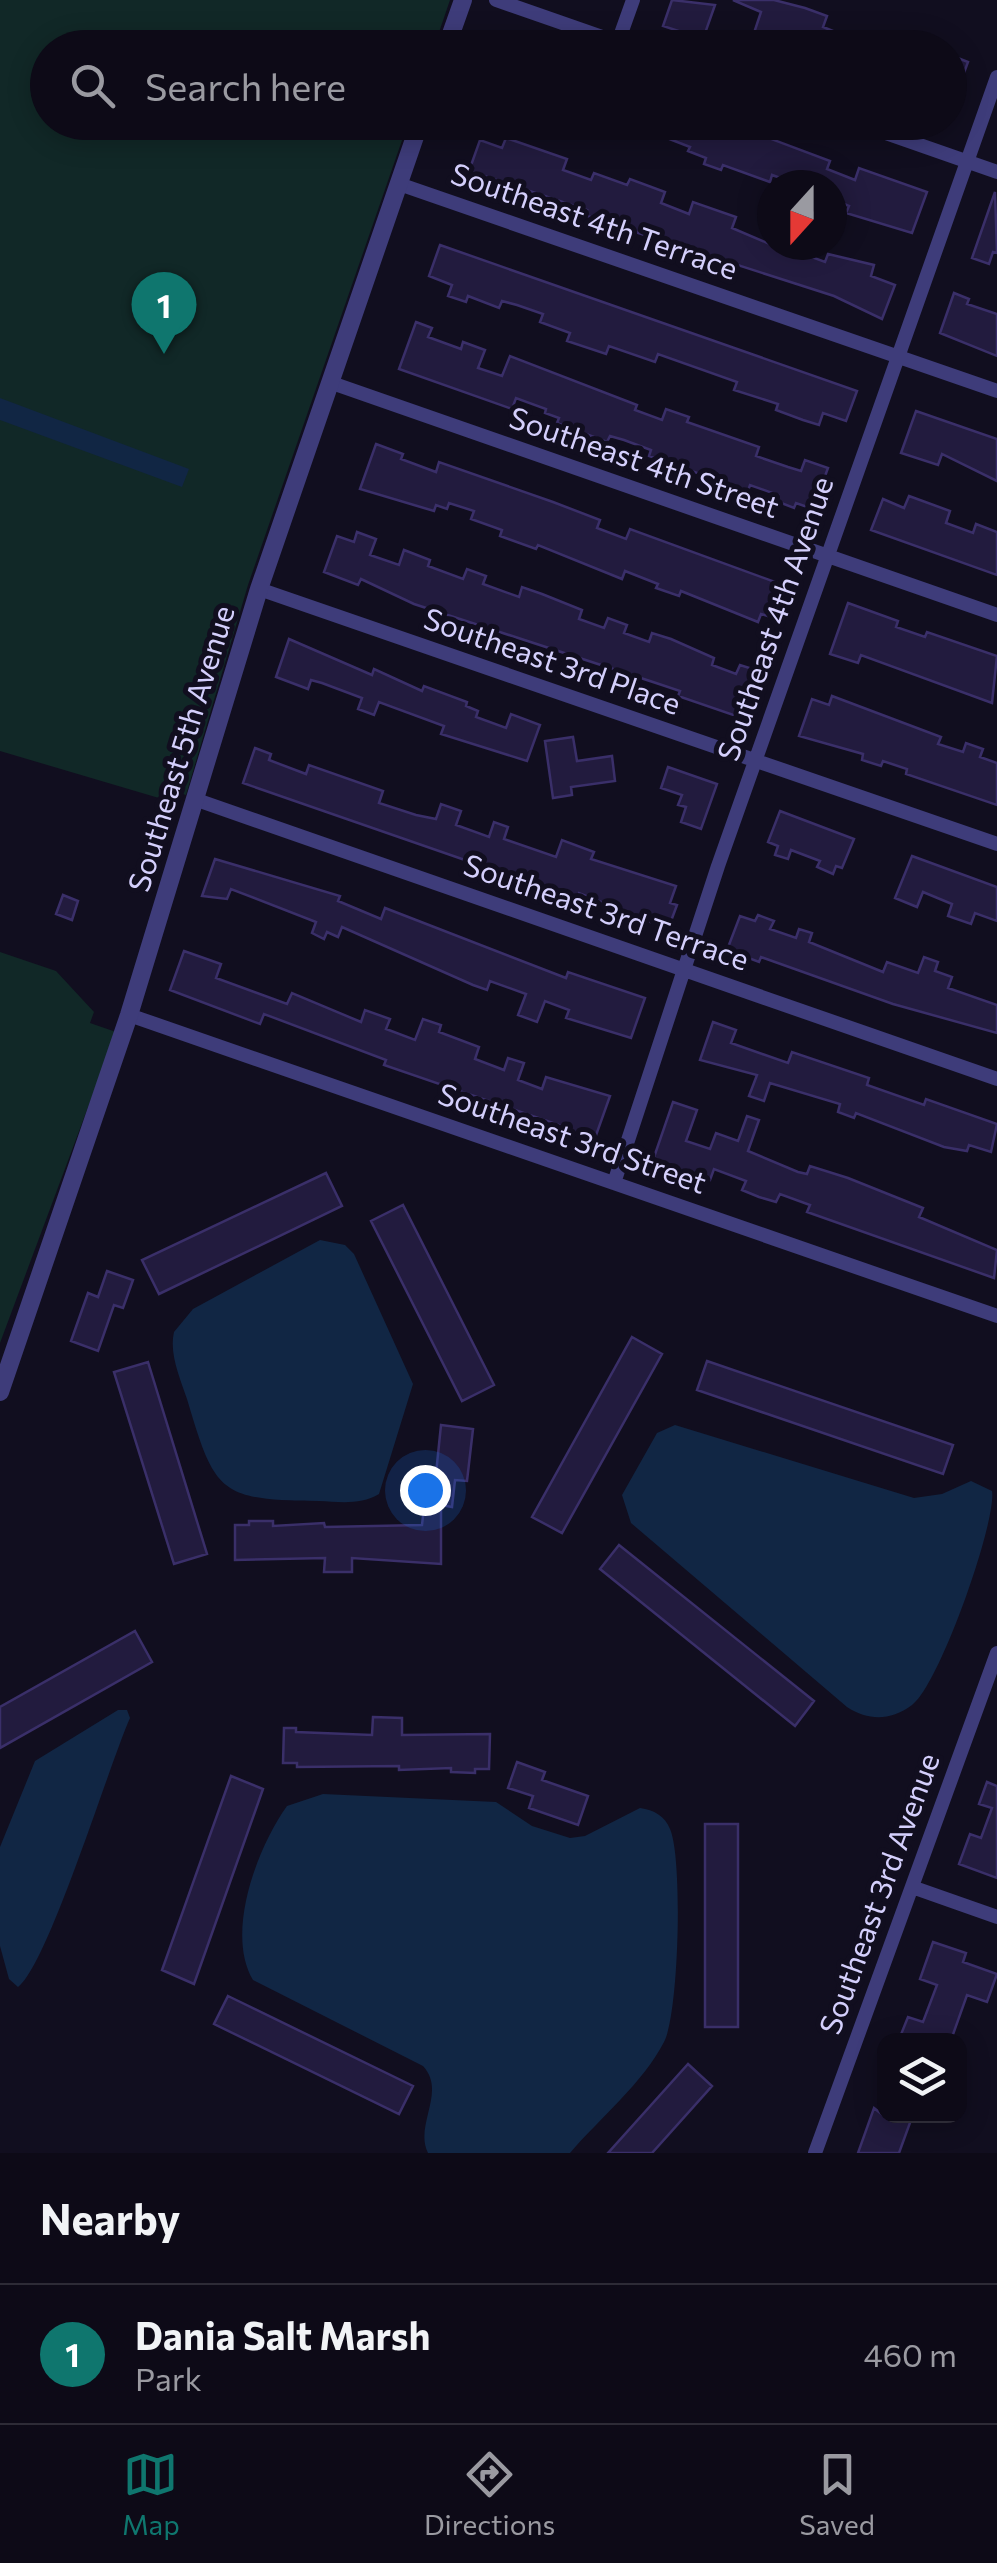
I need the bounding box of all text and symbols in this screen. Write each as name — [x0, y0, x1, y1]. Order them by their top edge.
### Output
search box — [30, 30, 967, 140]
icon: search — [65, 58, 120, 113]
text: Search here — [145, 62, 346, 109]
street label: Southeast 4th Terrace — [447, 153, 743, 286]
north arrow — [757, 170, 847, 260]
pin: 1 — [132, 272, 196, 354]
street label: Southeast 4th Street — [505, 397, 785, 524]
street label: Southeast 4th Avenue — [708, 471, 840, 765]
street label: Southeast 3rd Place — [419, 598, 686, 721]
street label: Southeast 5th Avenue — [118, 601, 241, 896]
street label: Southeast 3rd Terrace — [459, 844, 754, 977]
street label: Southeast 3rd Street — [434, 1073, 712, 1200]
your location — [400, 1465, 451, 1516]
street label: Southeast 3rd Avenue — [810, 1747, 946, 2039]
map controls — [877, 2033, 967, 2123]
button: layers — [877, 2033, 967, 2123]
text: Nearby — [40, 2192, 180, 2244]
text: Dania Salt Marsh — [135, 2311, 430, 2358]
text: 1 — [65, 2334, 80, 2374]
text: 460 m — [863, 2334, 957, 2374]
text: Park — [135, 2358, 202, 2398]
tab: Map — [122, 2447, 180, 2541]
tab: Directions — [424, 2447, 555, 2541]
tab: Saved — [799, 2447, 875, 2541]

